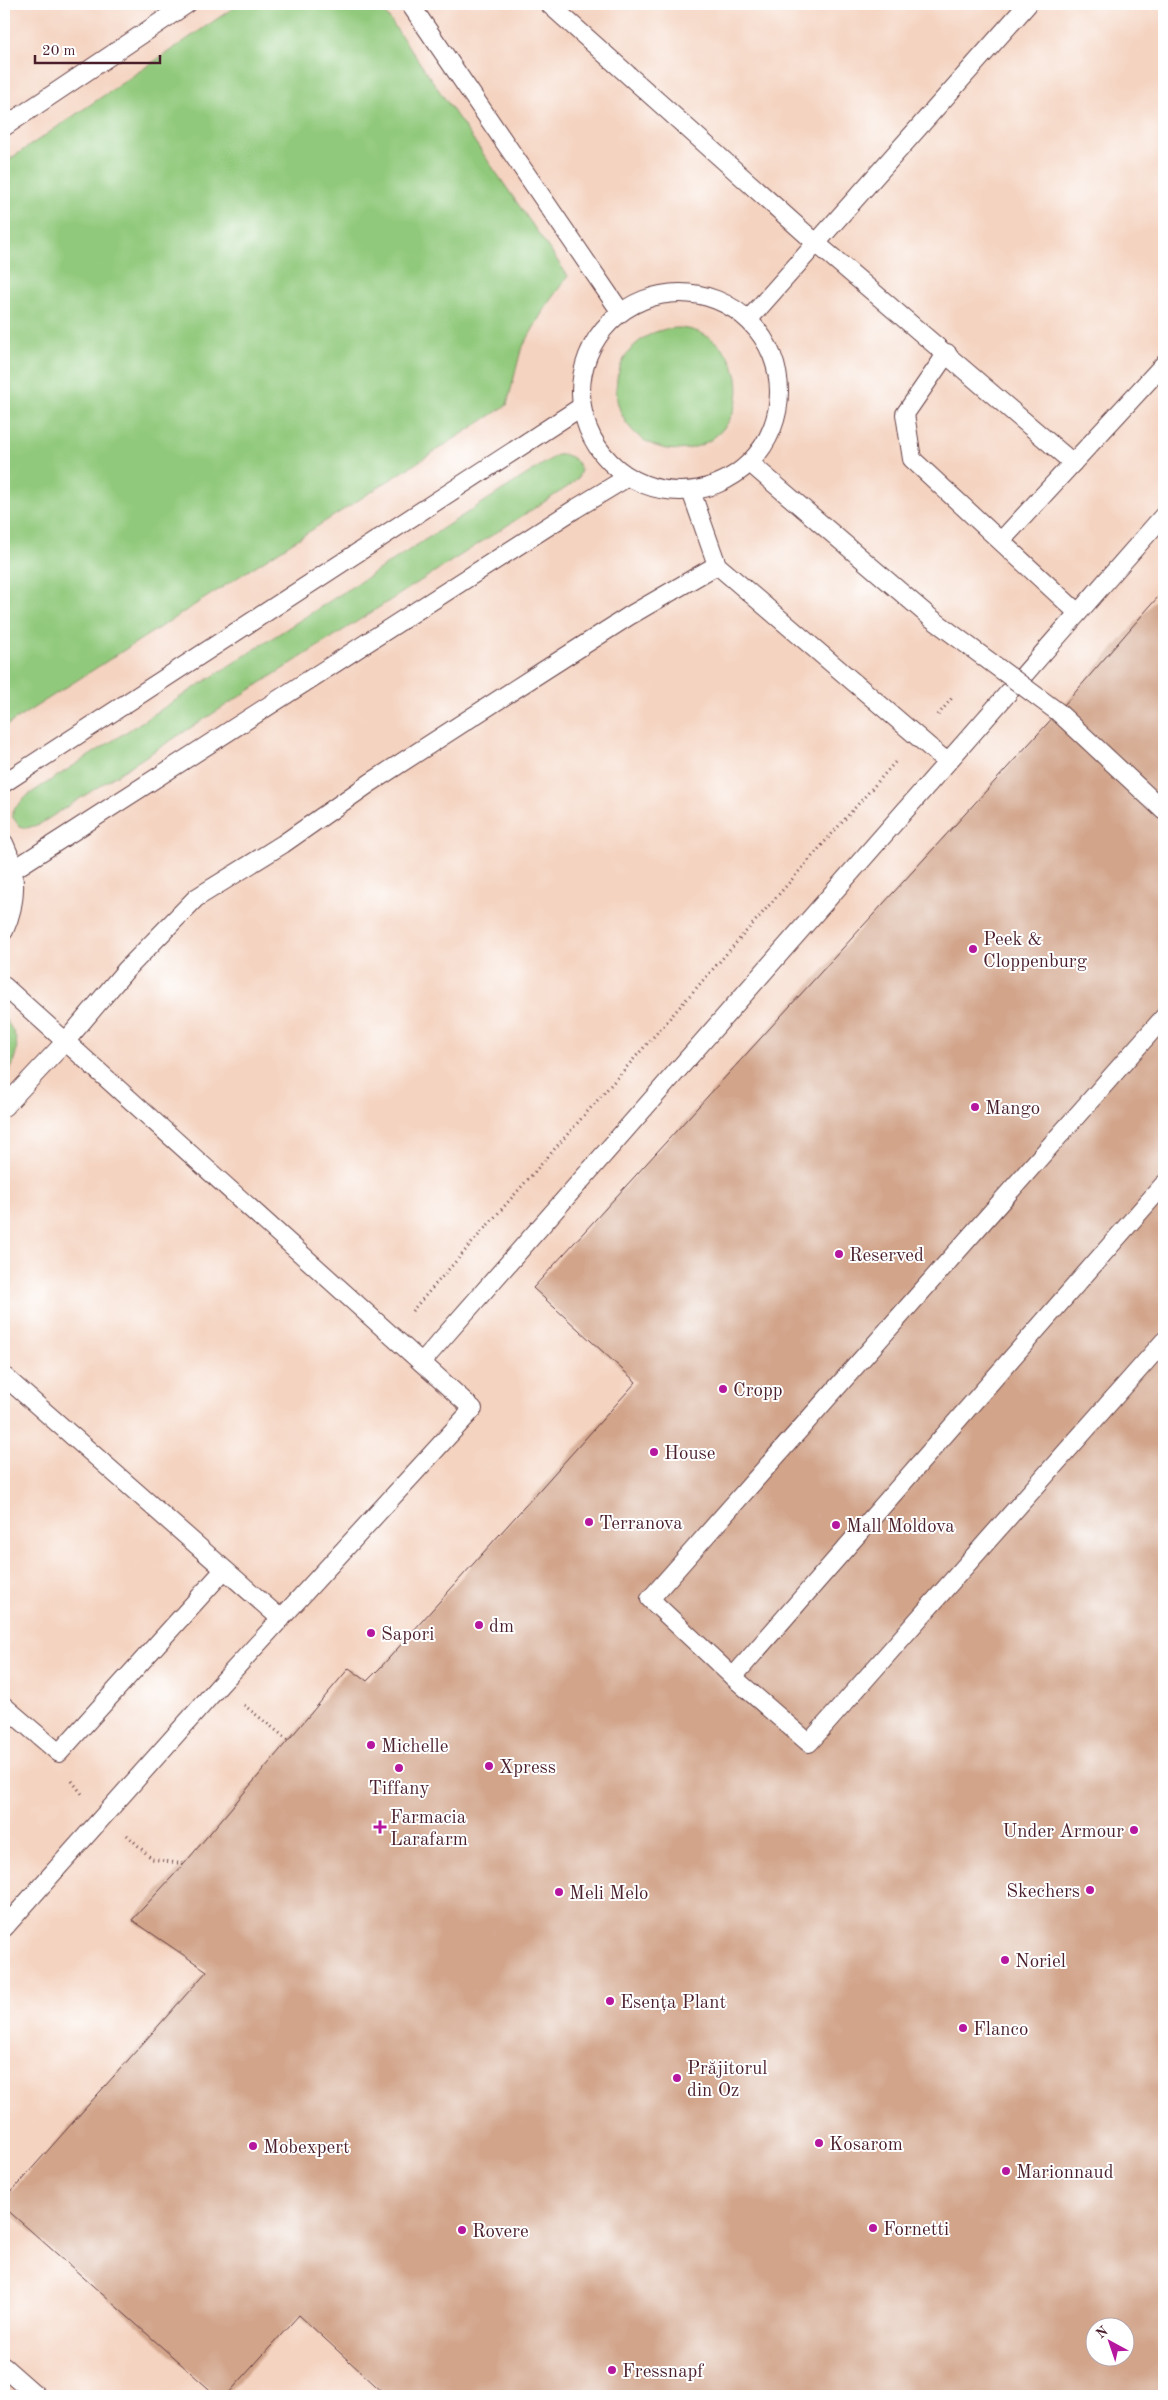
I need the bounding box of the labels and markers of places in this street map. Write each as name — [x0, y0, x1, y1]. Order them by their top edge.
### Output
place label: Peek & Cloppenburg — [983, 931, 1088, 972]
marker: Peek & Cloppenburg — [967, 943, 979, 955]
place label: Mango — [985, 1100, 1040, 1119]
marker: Mango — [969, 1101, 981, 1113]
place label: Reserved — [849, 1247, 924, 1266]
marker: Reserved — [833, 1248, 845, 1260]
place label: Cropp — [733, 1382, 783, 1401]
marker: Cropp — [717, 1383, 729, 1395]
place label: House — [664, 1445, 716, 1464]
marker: House — [648, 1446, 660, 1458]
place label: Terranova — [599, 1515, 683, 1534]
marker: Terranova — [583, 1516, 595, 1528]
place label: Mall Moldova — [846, 1518, 955, 1537]
marker: Mall Moldova — [830, 1519, 842, 1531]
place label: dm — [489, 1618, 514, 1637]
marker: dm — [473, 1619, 485, 1631]
place label: Sapori — [381, 1626, 434, 1645]
marker: Sapori — [365, 1627, 377, 1639]
place label: Michelle — [381, 1738, 448, 1757]
marker: Michelle — [365, 1739, 377, 1751]
place label: Xpress — [499, 1759, 556, 1778]
marker: Xpress — [483, 1760, 495, 1772]
marker: Tiffany — [393, 1762, 405, 1774]
place label: Tiffany — [369, 1780, 429, 1799]
place label: Farmacia Larafarm — [390, 1809, 468, 1850]
marker: Farmacia Larafarm — [374, 1821, 386, 1833]
place label: Under Armour — [1002, 1823, 1124, 1842]
marker: Under Armour — [1128, 1824, 1140, 1836]
place label: Skechers — [1006, 1883, 1080, 1902]
marker: Skechers — [1084, 1884, 1096, 1896]
place label: Meli Melo — [569, 1885, 648, 1904]
marker: Meli Melo — [553, 1886, 565, 1898]
place label: Noriel — [1015, 1953, 1066, 1972]
marker: Noriel — [999, 1954, 1011, 1966]
place label: Esența Plant — [620, 1994, 726, 2013]
marker: Esența Plant — [604, 1995, 616, 2007]
place label: Flanco — [973, 2021, 1028, 2040]
marker: Flanco — [957, 2022, 969, 2034]
place label: Prăjitorul din Oz — [687, 2060, 767, 2101]
marker: Prăjitorul din Oz — [671, 2072, 683, 2084]
place label: Kosarom — [829, 2136, 903, 2155]
marker: Kosarom — [813, 2137, 825, 2149]
place label: Mobexpert — [263, 2139, 350, 2158]
marker: Mobexpert — [247, 2140, 259, 2152]
place label: Marionnaud — [1016, 2164, 1114, 2183]
marker: Marionnaud — [1000, 2165, 1012, 2177]
place label: Fornetti — [883, 2221, 949, 2240]
marker: Fornetti — [867, 2222, 879, 2234]
place label: Rovere — [472, 2223, 529, 2242]
marker: Rovere — [456, 2224, 468, 2236]
place label: Fressnapf — [622, 2363, 704, 2382]
marker: Fressnapf — [606, 2364, 618, 2376]

